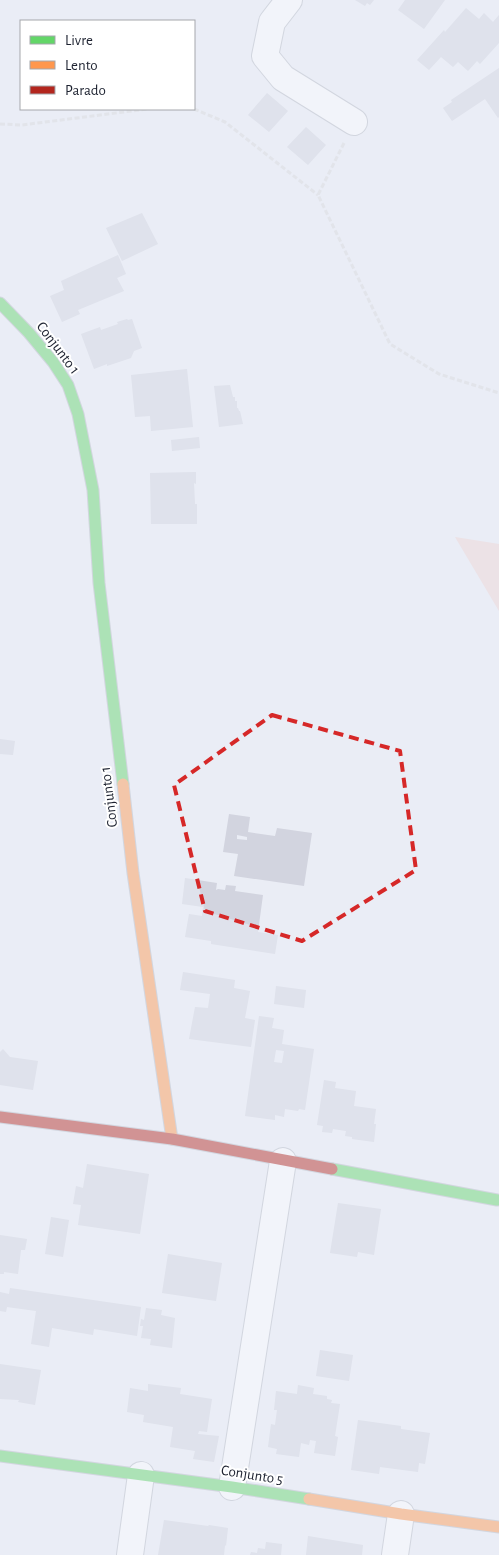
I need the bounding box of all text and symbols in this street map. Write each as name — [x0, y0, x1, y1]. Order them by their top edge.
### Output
legend — [20, 20, 195, 110]
text: Livre — [65, 33, 93, 48]
text: Lento — [65, 58, 98, 73]
text: Parado — [65, 83, 106, 98]
street label: Conjunto 1 — [34, 319, 82, 377]
street label: Conjunto 1 — [98, 766, 120, 828]
street label: Conjunto 5 — [220, 1463, 284, 1487]

